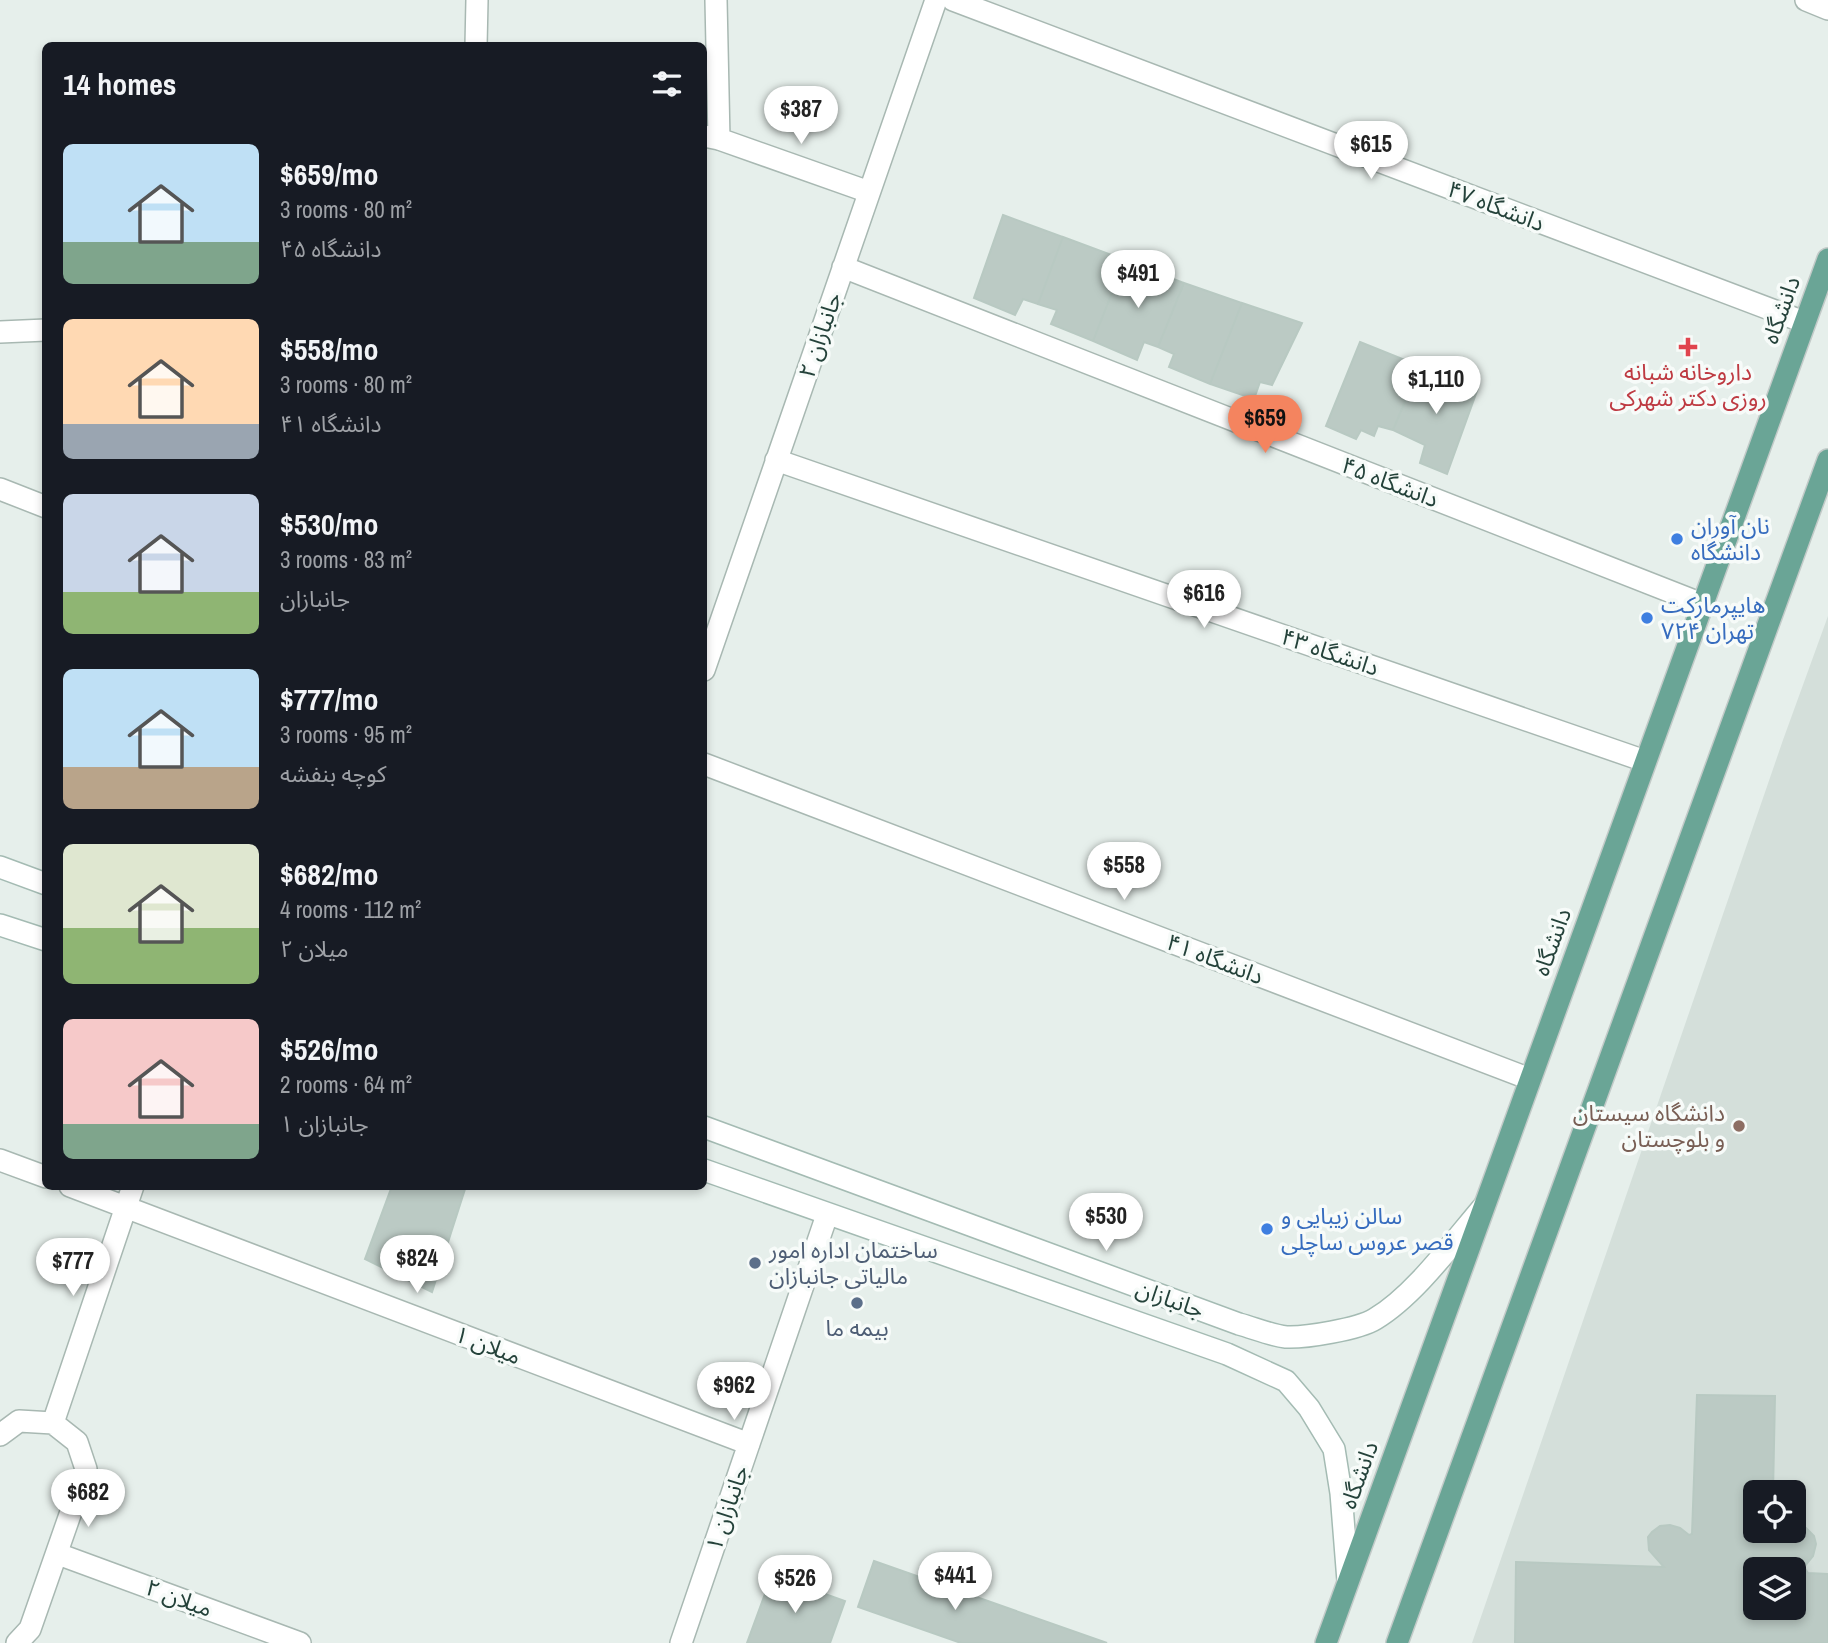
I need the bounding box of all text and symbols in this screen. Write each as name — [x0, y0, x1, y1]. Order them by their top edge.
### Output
text: 14 homes — [63, 64, 177, 104]
icon: filters — [648, 65, 686, 103]
pin: $387 — [760, 86, 842, 146]
text: $387 — [780, 93, 822, 124]
pin: $615 — [1330, 122, 1412, 181]
text: $615 — [1350, 128, 1392, 159]
text: $659/mo — [280, 154, 378, 194]
icon: home — [119, 172, 203, 256]
street label: دانشگاه ۴۷ — [1443, 173, 1549, 238]
text: 3 rooms · 80 m² — [280, 194, 412, 225]
text: دانشگاه ۴۵ — [280, 233, 381, 264]
pin: $491 — [1097, 250, 1179, 310]
text: $491 — [1117, 257, 1159, 288]
street label: دانشگاه — [1754, 272, 1807, 348]
street label: جانبازان ۲ — [790, 288, 849, 382]
text: $558/mo — [280, 329, 378, 369]
marker: داروخانه شبانه روزی دکتر شهرکی — [1680, 339, 1696, 355]
icon: home — [119, 347, 203, 431]
pin: $1,110 — [1379, 356, 1493, 416]
place label: داروخانه شبانه روزی دکتر شهرکی — [1609, 356, 1767, 413]
text: $1,110 — [1408, 363, 1464, 394]
text: 3 rooms · 80 m² — [280, 369, 412, 400]
pin: $659 — [1224, 396, 1306, 455]
text: $659 — [1244, 402, 1286, 433]
text: دانشگاه ۴۱ — [280, 408, 381, 439]
street label: دانشگاه ۴۵ — [1337, 449, 1443, 514]
text: $530/mo — [280, 504, 378, 544]
place label: نان آوران دانشگاه — [1691, 510, 1770, 567]
icon: home — [119, 522, 203, 606]
marker: نان آوران دانشگاه — [1669, 531, 1685, 547]
text: 3 rooms · 83 m² — [280, 544, 412, 575]
pin: $616 — [1163, 570, 1245, 630]
text: $616 — [1183, 577, 1225, 608]
text: جانبازان — [280, 583, 350, 614]
place label: هایپرمارکت تهران ۷۲۴ — [1661, 589, 1765, 646]
marker: هایپرمارکت تهران ۷۲۴ — [1639, 610, 1655, 626]
street label: دانشگاه ۴۳ — [1277, 620, 1383, 683]
text: $777/mo — [280, 679, 378, 719]
icon: home — [119, 697, 203, 781]
text: 3 rooms · 95 m² — [280, 719, 412, 750]
text: کوچه بنفشه — [280, 758, 387, 789]
pin: $558 — [1083, 842, 1165, 902]
text: $558 — [1103, 849, 1145, 880]
text: $682/mo — [280, 854, 378, 894]
icon: home — [119, 872, 203, 956]
text: 4 rooms · 112 m² — [280, 894, 421, 925]
street label: دانشگاه — [1525, 904, 1578, 980]
street label: دانشگاه ۴۱ — [1162, 926, 1268, 991]
text: میلان ۲ — [280, 933, 349, 964]
text: $526/mo — [280, 1029, 378, 1069]
icon: home — [119, 1047, 203, 1131]
text: 2 rooms · 64 m² — [280, 1069, 412, 1100]
place label: دانشگاه سیستان و بلوچستان — [1573, 1097, 1725, 1154]
text: جانبازان ۱ — [280, 1108, 369, 1139]
marker: دانشگاه سیستان و بلوچستان — [1731, 1118, 1747, 1134]
pin: $530 — [1065, 1194, 1147, 1253]
text: $530 — [1085, 1200, 1127, 1231]
place label: سالن زیبایی و قصر عروس ساچلی — [1281, 1200, 1454, 1257]
marker: سالن زیبایی و قصر عروس ساچلی — [1259, 1221, 1275, 1237]
place label: ساختمان اداره امور مالیاتی جانبازان — [768, 1234, 938, 1291]
pin: $824 — [376, 1236, 458, 1295]
pin: $777 — [32, 1238, 114, 1298]
text: $824 — [396, 1242, 438, 1273]
text: $777 — [52, 1245, 94, 1276]
marker: ساختمان اداره امور مالیاتی جانبازان — [747, 1255, 763, 1271]
street label: جانبازان — [1132, 1272, 1208, 1325]
marker: بیمه ما — [849, 1295, 865, 1311]
place label: بیمه ما — [825, 1312, 889, 1343]
street label: میلان ۱ — [451, 1318, 526, 1371]
pin: $962 — [693, 1362, 775, 1422]
text: $962 — [713, 1369, 755, 1400]
street label: دانشگاه — [1332, 1437, 1385, 1513]
street label: جانبازان ۱ — [697, 1461, 756, 1555]
pin: $682 — [47, 1470, 129, 1529]
text: $682 — [67, 1476, 109, 1507]
map controls — [1743, 1480, 1806, 1620]
button: locate — [1743, 1480, 1806, 1543]
pin: $441 — [914, 1552, 996, 1612]
pin: $526 — [754, 1556, 836, 1615]
button: layers — [1743, 1557, 1806, 1620]
text: $441 — [934, 1559, 976, 1590]
text: $526 — [774, 1562, 816, 1593]
street label: میلان ۲ — [142, 1571, 217, 1624]

